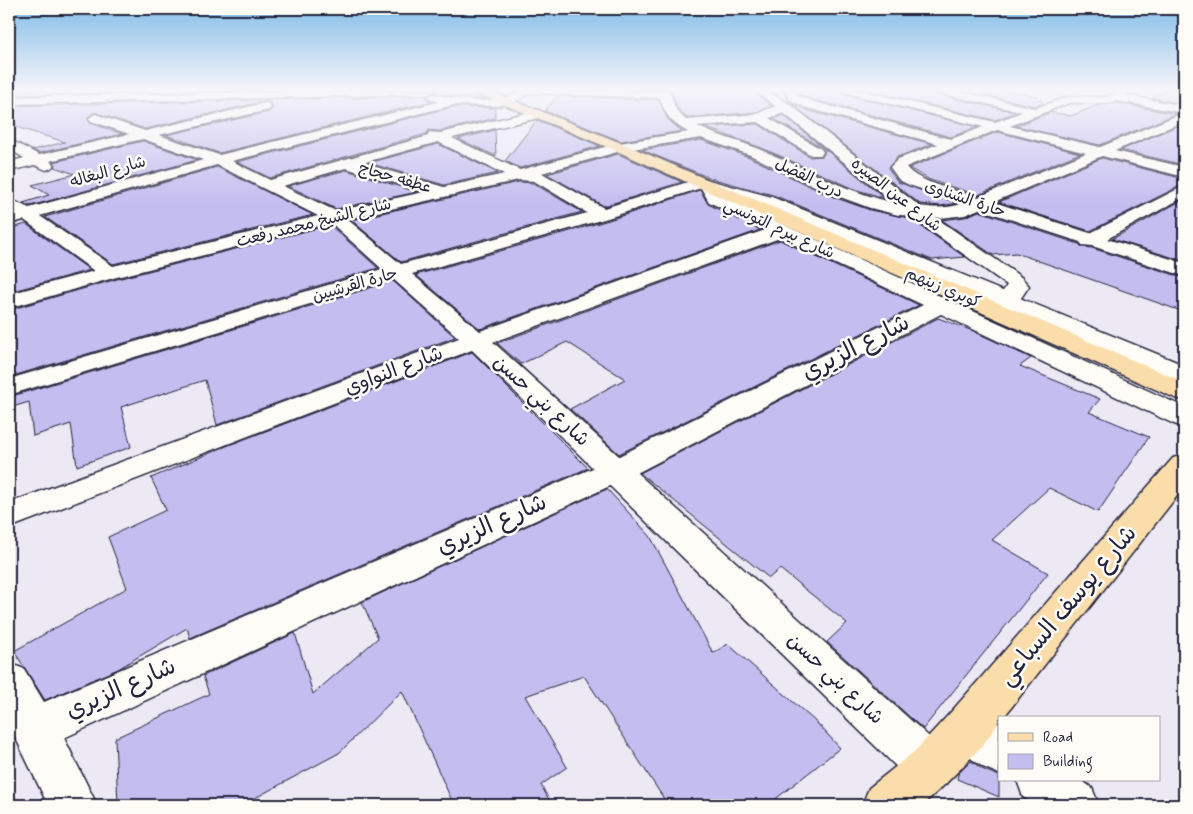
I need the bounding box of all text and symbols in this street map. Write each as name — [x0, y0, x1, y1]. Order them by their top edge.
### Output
street label: شارع البغاله — [68, 151, 148, 193]
street label: درب الفضل — [772, 153, 846, 203]
street label: شارع عين الصيره — [847, 153, 945, 237]
street label: عطفه حجاج — [356, 158, 434, 198]
street label: حارة الشناوى — [922, 175, 1008, 223]
street label: شارع الشيخ محمد رفعت — [234, 194, 394, 252]
street label: شارع بيرم التونسي — [719, 194, 838, 267]
street label: حارة القرشيين — [310, 263, 400, 307]
street label: كوبري زينهم — [902, 263, 984, 314]
street label: شارع الزيري — [797, 308, 915, 388]
street label: شارع النواوي — [341, 340, 447, 402]
street label: شارع بني حسن — [485, 349, 595, 455]
street label: شارع الزيري — [432, 487, 552, 563]
street label: شارع يوسف السباعي — [992, 519, 1147, 695]
street label: شارع بني حسن — [779, 627, 889, 733]
street label: شارع الزيري — [61, 651, 181, 727]
legend — [998, 716, 1160, 782]
text: Road — [1043, 728, 1073, 748]
text: Building — [1043, 752, 1093, 773]

